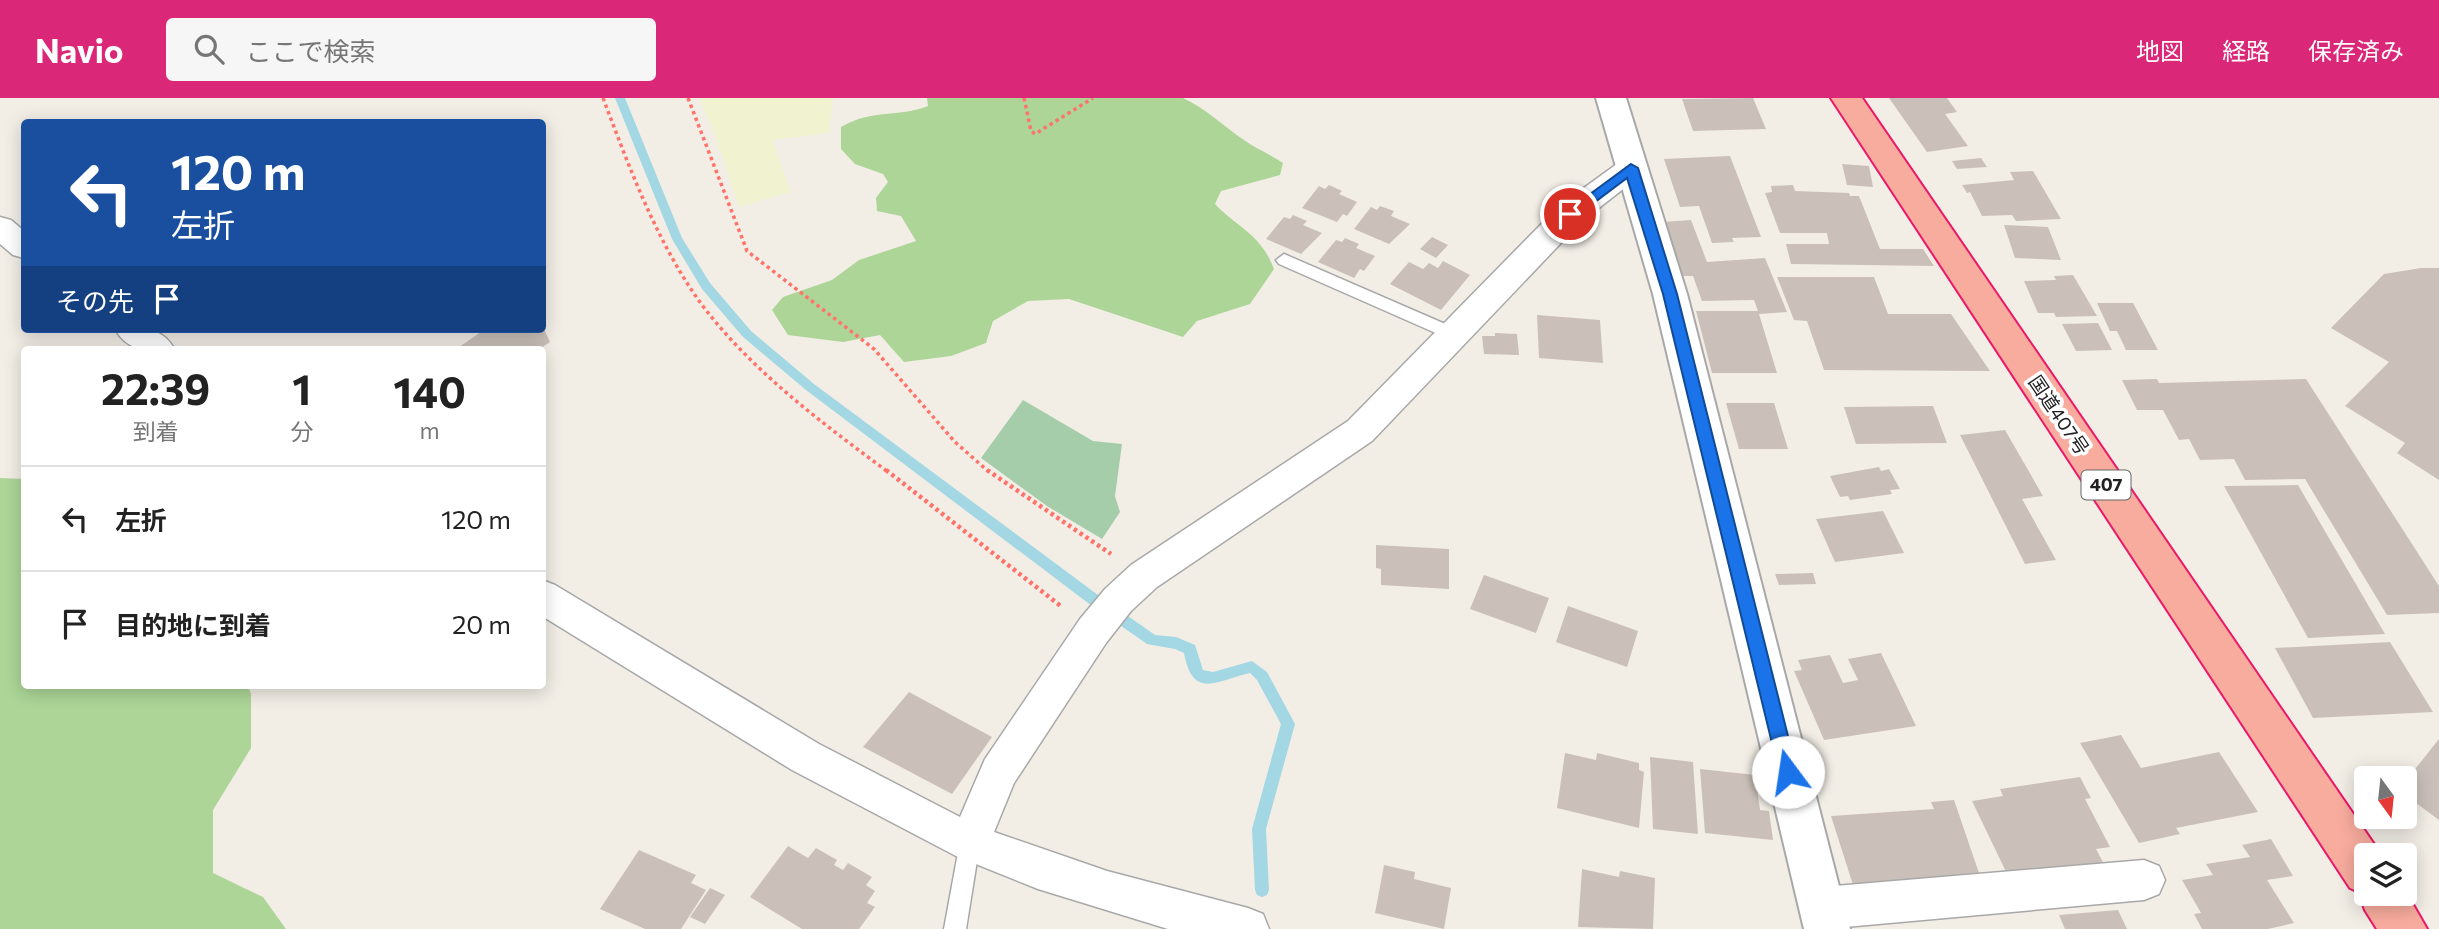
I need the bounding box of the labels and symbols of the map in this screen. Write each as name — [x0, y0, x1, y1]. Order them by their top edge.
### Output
pin — [1540, 184, 1600, 244]
street label: 国道407号 — [2025, 371, 2094, 459]
road number: 407 — [2082, 470, 2130, 500]
position arrow — [1751, 735, 1825, 809]
north arrow — [2354, 766, 2417, 830]

